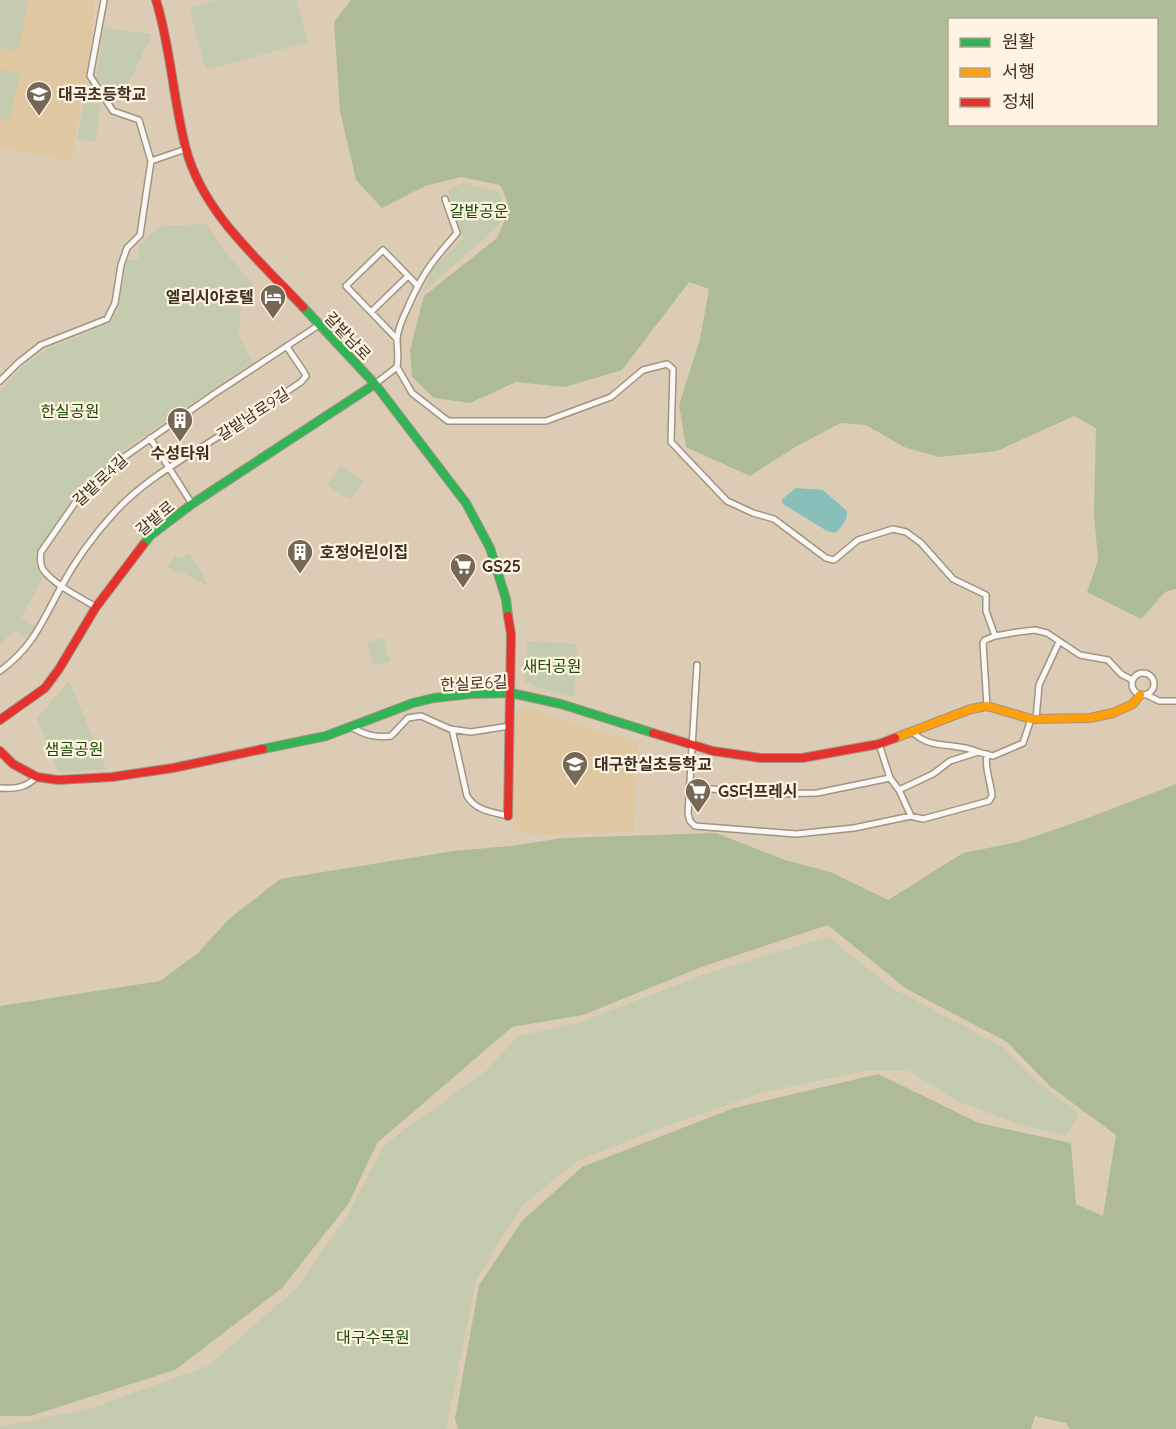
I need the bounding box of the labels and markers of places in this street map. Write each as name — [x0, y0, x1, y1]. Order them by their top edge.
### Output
school or university icon: 대곡초등학교 — [24, 79, 54, 117]
place label: 대곡초등학교 — [58, 84, 147, 104]
hotel icon: 엘리시아호텔 — [258, 282, 288, 320]
place label: 엘리시아호텔 — [166, 287, 254, 307]
building icon: 수성타워 — [165, 405, 195, 443]
place label: 수성타워 — [151, 443, 209, 463]
building icon: 호정어린이집 — [285, 537, 315, 575]
place label: 호정어린이집 — [320, 542, 408, 562]
supermarket icon: GS25 — [448, 551, 478, 589]
place label: GS25 — [482, 556, 521, 576]
school or university icon: 대구한실초등학교 — [560, 749, 590, 787]
place label: 대구한실초등학교 — [594, 754, 712, 774]
supermarket icon: GS더프레시 — [683, 776, 713, 814]
place label: GS더프레시 — [718, 781, 798, 801]

